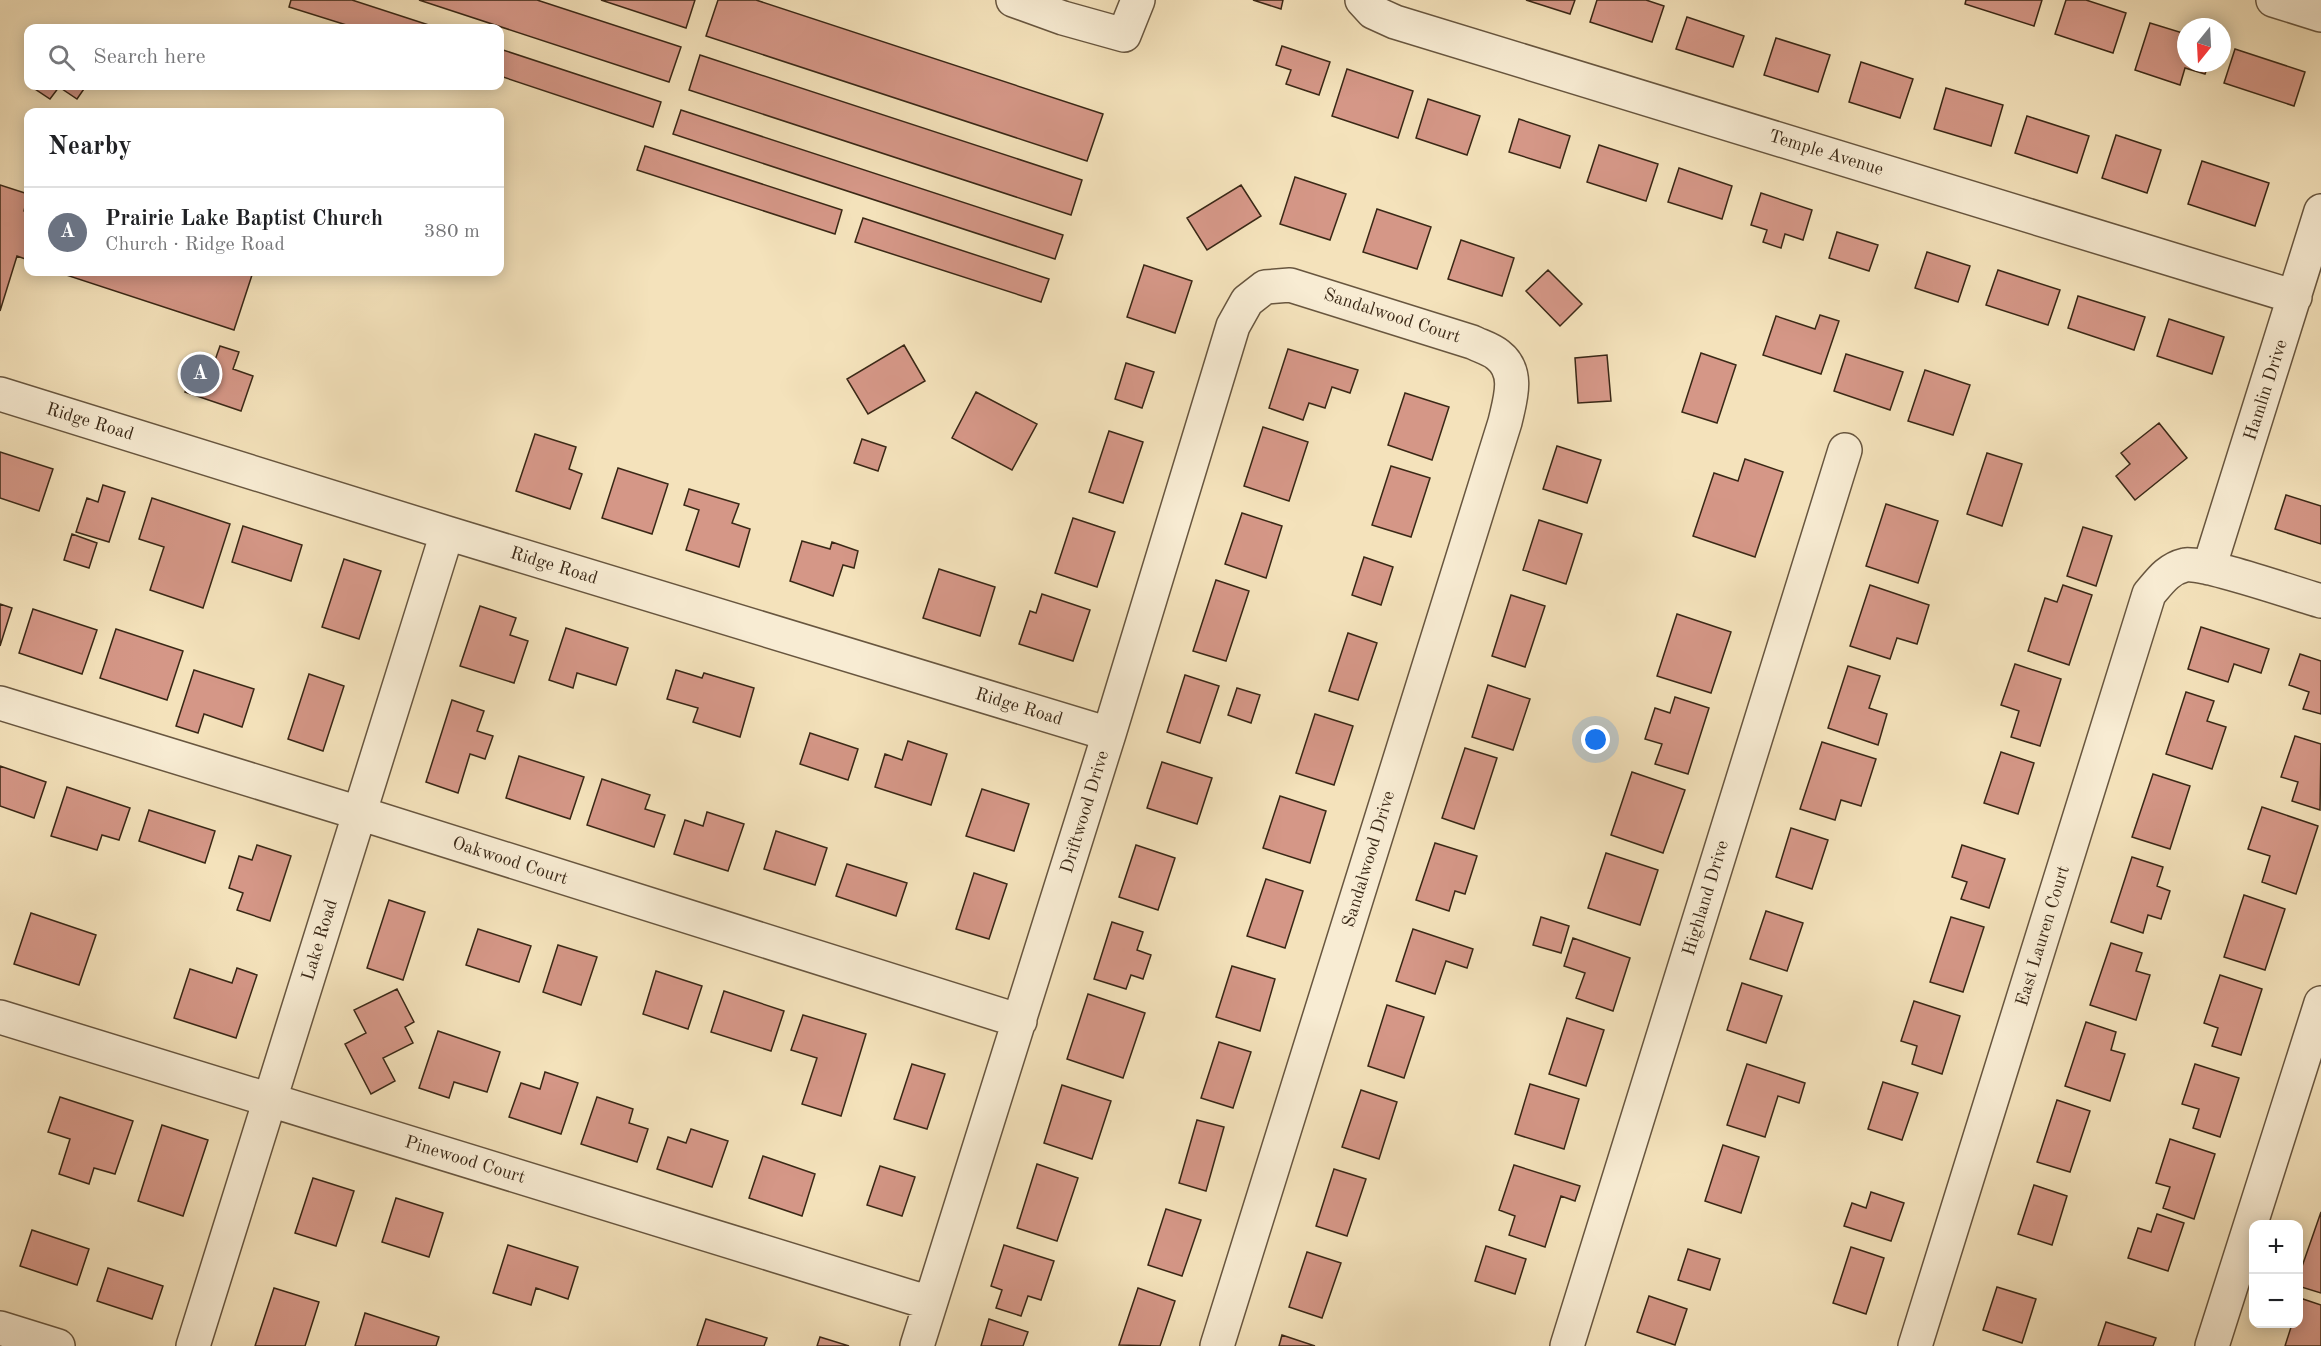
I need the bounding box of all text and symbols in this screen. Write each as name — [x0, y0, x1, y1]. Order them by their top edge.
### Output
north arrow — [2177, 18, 2231, 72]
search box — [24, 24, 504, 90]
icon: search — [45, 41, 78, 74]
text: Search here — [93, 46, 206, 68]
street label: Temple Avenue — [1767, 127, 1885, 179]
text: Nearby — [48, 134, 132, 160]
text: Prairie Lake Baptist Church — [105, 208, 383, 230]
text: A — [60, 222, 75, 242]
text: 380 m — [424, 222, 480, 242]
text: Church · Ridge Road — [105, 235, 285, 255]
street label: Sandalwood Court — [1321, 285, 1463, 347]
street label: Hamlin Drive — [2241, 337, 2291, 443]
pin: A — [180, 352, 220, 397]
street label: Ridge Road — [44, 400, 136, 444]
street label: Ridge Road — [508, 544, 600, 588]
street label: Ridge Road — [973, 685, 1065, 729]
your location — [1581, 725, 1610, 754]
street label: Driftwood Drive — [1058, 749, 1112, 875]
street label: Sandalwood Drive — [1340, 789, 1398, 929]
street label: Oakwood Court — [450, 834, 570, 888]
street label: Highland Drive — [1680, 838, 1732, 958]
street label: East Lauren Court — [2013, 864, 2073, 1008]
street label: Lake Road — [299, 897, 341, 983]
street label: Pinewood Court — [403, 1133, 527, 1187]
map controls — [2249, 1220, 2303, 1328]
button: + — [2249, 1220, 2303, 1274]
button: − — [2249, 1274, 2303, 1328]

